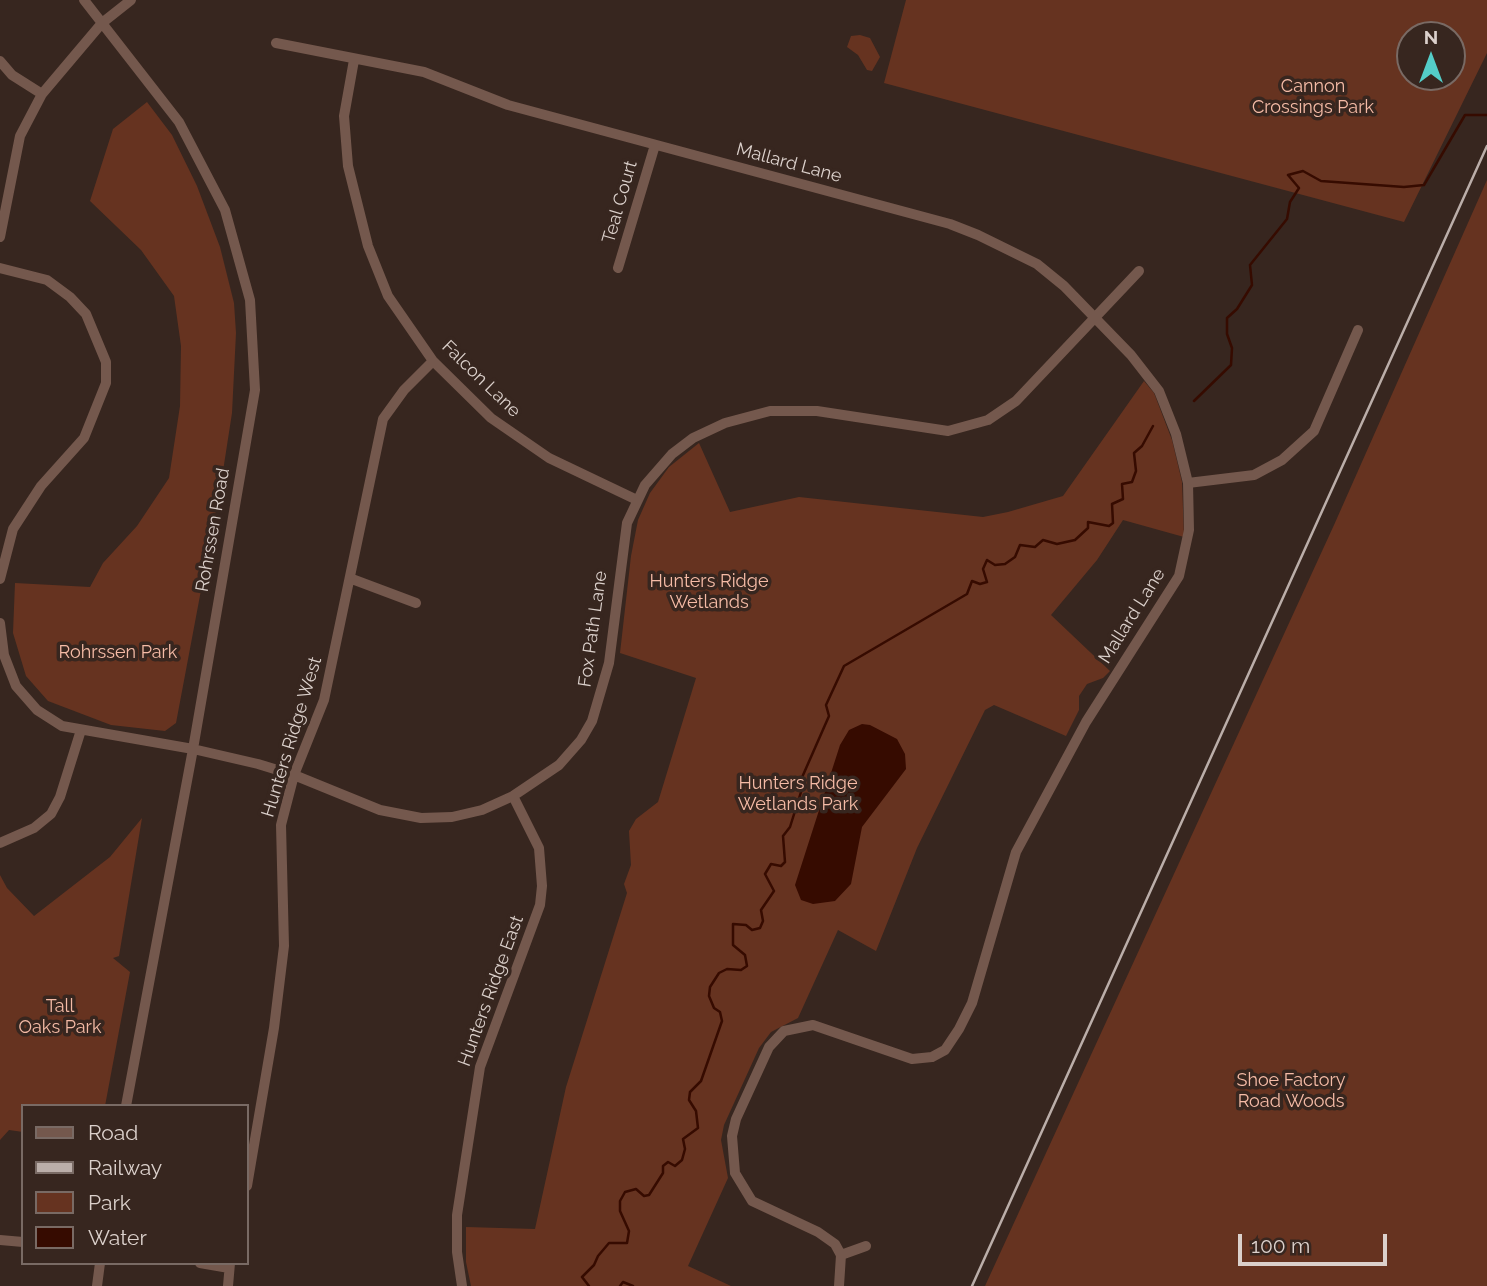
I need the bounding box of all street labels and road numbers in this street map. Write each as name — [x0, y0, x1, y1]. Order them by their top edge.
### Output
street label: Mallard Lane — [734, 139, 844, 187]
street label: Teal Court — [598, 158, 642, 246]
street label: Falcon Lane — [437, 336, 525, 422]
street label: Rohrssen Road — [191, 466, 235, 594]
street label: Mallard Lane — [1094, 564, 1170, 668]
street label: Fox Path Lane — [574, 569, 612, 689]
street label: Hunters Ridge West — [257, 654, 327, 820]
street label: Hunters Ridge East — [454, 913, 528, 1069]

